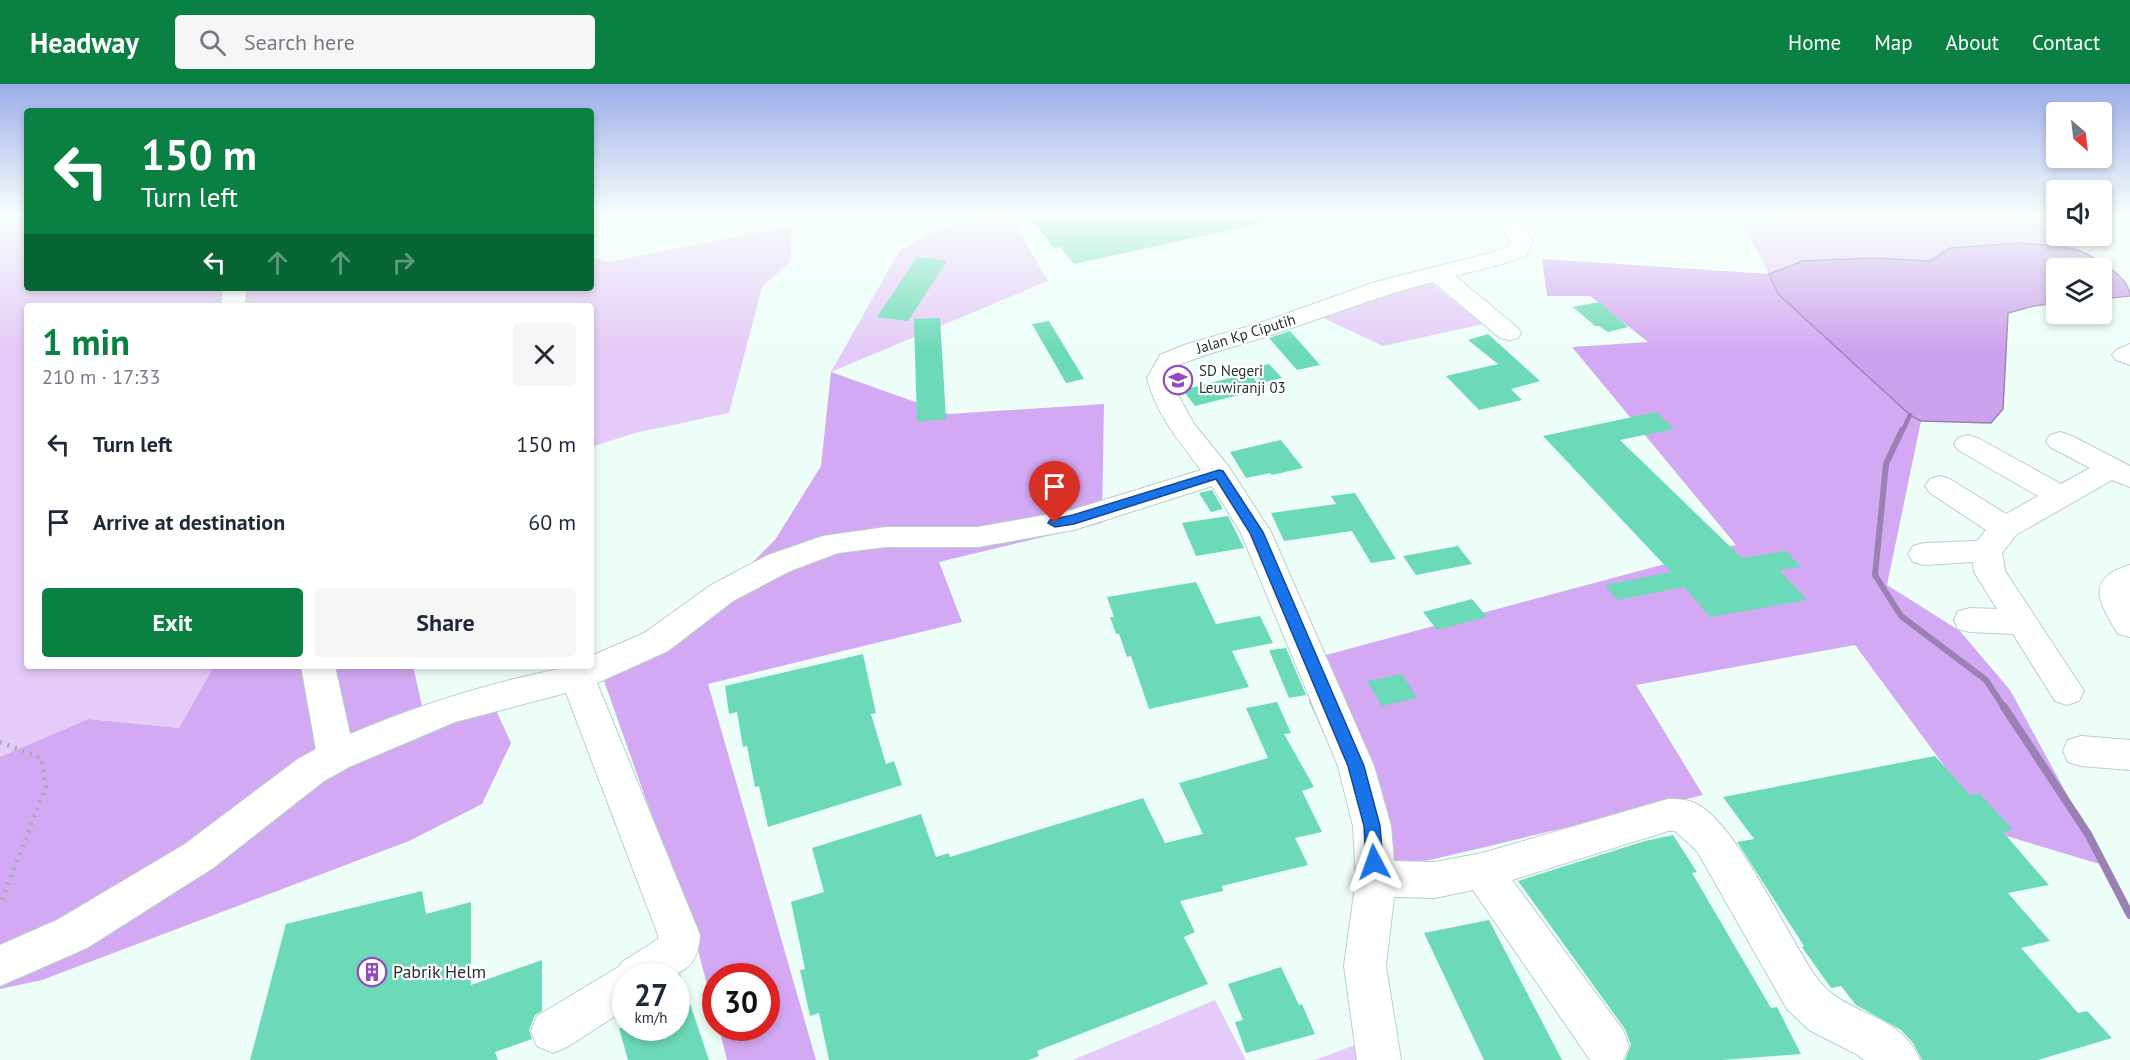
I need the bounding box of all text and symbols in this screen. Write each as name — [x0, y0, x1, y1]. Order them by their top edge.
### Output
search box — [175, 15, 595, 69]
text: Headway — [30, 24, 139, 61]
icon: search — [196, 26, 229, 59]
text: Search here — [244, 28, 355, 56]
text: Home — [1788, 29, 1841, 56]
text: Map — [1874, 29, 1913, 56]
text: About — [1946, 29, 1999, 56]
text: Contact — [2032, 29, 2100, 56]
north arrow — [2046, 102, 2112, 168]
map controls — [2046, 102, 2112, 324]
text: 150 m — [141, 127, 257, 182]
icon: left — [42, 132, 120, 210]
text: Turn left — [141, 180, 238, 214]
button: sound — [2046, 180, 2112, 246]
icon: left — [198, 246, 231, 279]
icon: ahead — [261, 246, 294, 279]
icon: ahead — [324, 246, 357, 279]
icon: right — [387, 246, 420, 279]
button: layers — [2046, 258, 2112, 324]
street label: Jalan Kp Ciputih — [1193, 309, 1298, 358]
text: 1 min — [42, 318, 130, 365]
button: close — [513, 323, 576, 386]
place label: SD Negeri Leuwiranji 03 — [1199, 361, 1286, 397]
text: 210 m · 17:33 — [42, 364, 160, 390]
school or university icon: SD Negeri Leuwiranji 03 — [1162, 364, 1194, 396]
icon: left — [42, 428, 75, 461]
text: Turn left — [93, 430, 173, 458]
text: 150 m — [516, 430, 576, 458]
pin — [1029, 461, 1080, 523]
icon: arrive — [1038, 470, 1071, 503]
icon: arrive — [42, 506, 75, 539]
text: Arrive at destination — [93, 508, 285, 536]
text: 60 m — [528, 508, 576, 536]
button: Exit — [42, 588, 303, 657]
button: Share — [315, 588, 576, 657]
position arrow — [1342, 830, 1406, 894]
building icon: Pabrik Helm — [356, 956, 388, 988]
place label: Pabrik Helm — [393, 960, 486, 983]
speed limit sign: 30 — [702, 963, 780, 1041]
text: 27 — [634, 975, 668, 1014]
text: km/h — [635, 1008, 667, 1027]

